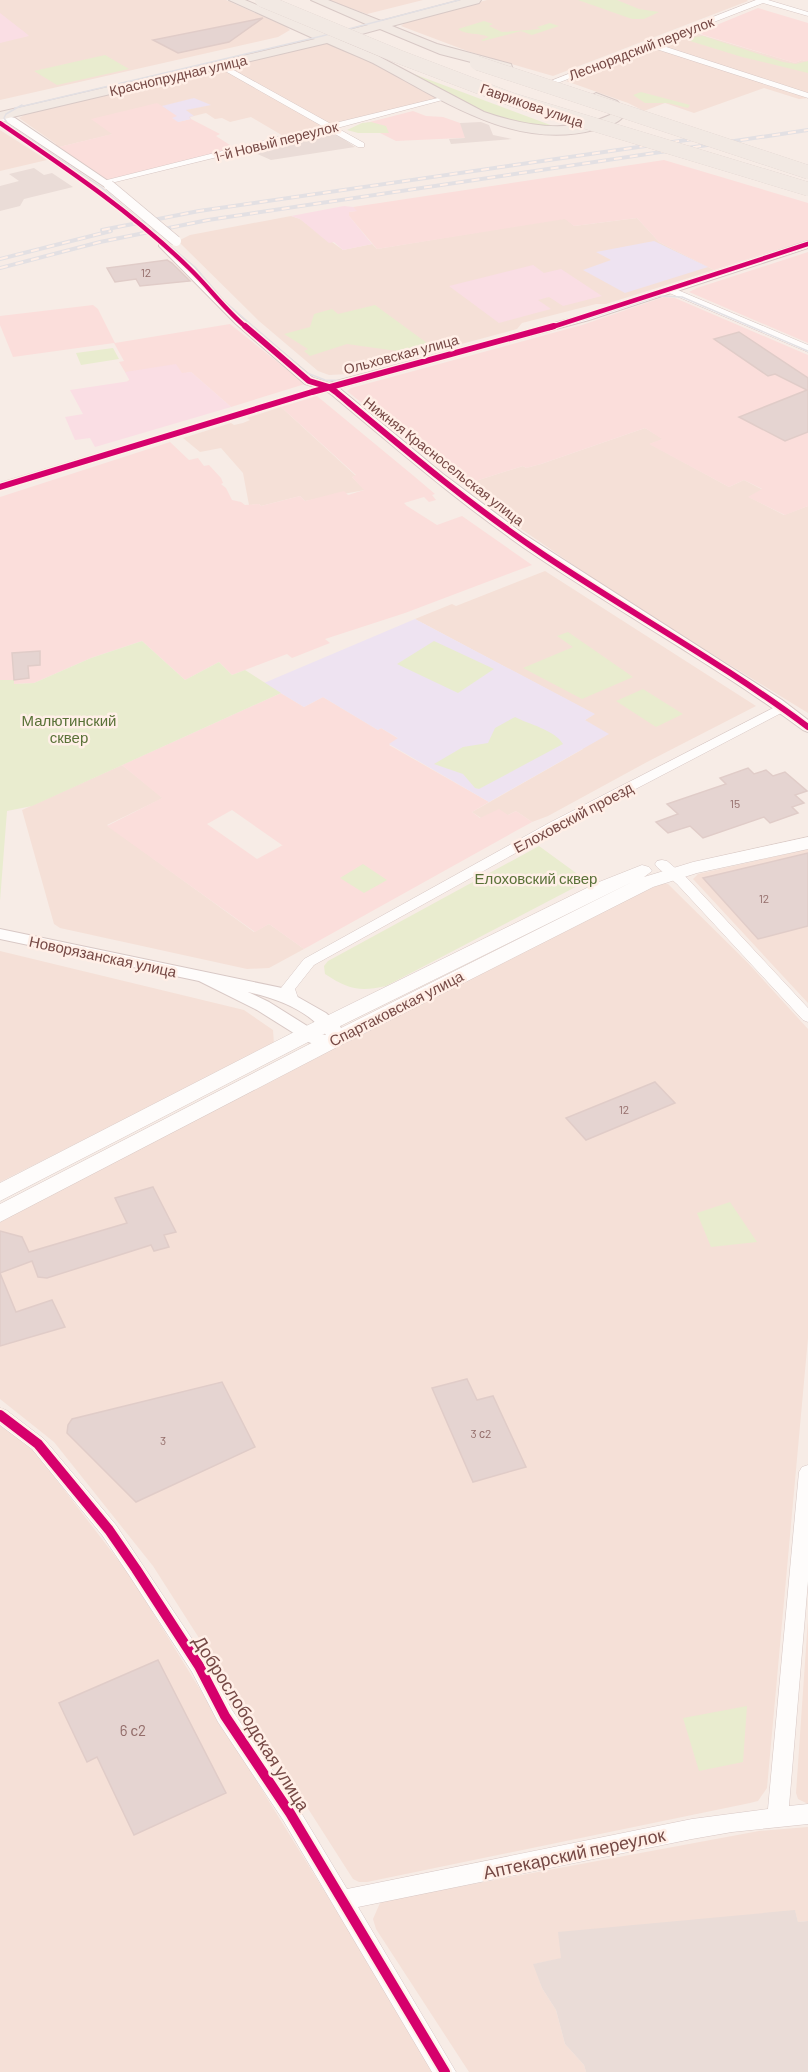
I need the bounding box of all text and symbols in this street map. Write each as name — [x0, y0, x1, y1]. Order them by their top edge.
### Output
street label: Леснорядский переулок — [566, 12, 717, 84]
street label: Краснопрудная улица — [108, 51, 249, 99]
street label: Гаврикова улица — [478, 79, 586, 131]
street label: 1-й Новый переулок — [212, 117, 340, 165]
house number: 12 — [141, 265, 151, 279]
street label: Ольховская улица — [342, 330, 460, 378]
street label: Нижняя Красносельская улица — [360, 393, 528, 529]
park label: Малютинский сквер — [21, 711, 117, 746]
street label: Елоховский проезд — [510, 778, 636, 856]
house number: 15 — [730, 796, 740, 810]
park label: Елоховский сквер — [475, 869, 597, 887]
house number: 12 — [759, 891, 769, 905]
street label: Новорязанская улица — [28, 932, 179, 981]
street label: Спартаковская улица — [326, 966, 467, 1050]
house number: 12 — [619, 1102, 629, 1116]
house number: 3 с2 — [470, 1426, 492, 1440]
house number: 3 — [160, 1433, 166, 1447]
street label: Доброслободская улица — [189, 1631, 316, 1816]
house number: 6 с2 — [120, 1721, 146, 1739]
street label: Аптекарский переулок — [481, 1823, 667, 1883]

